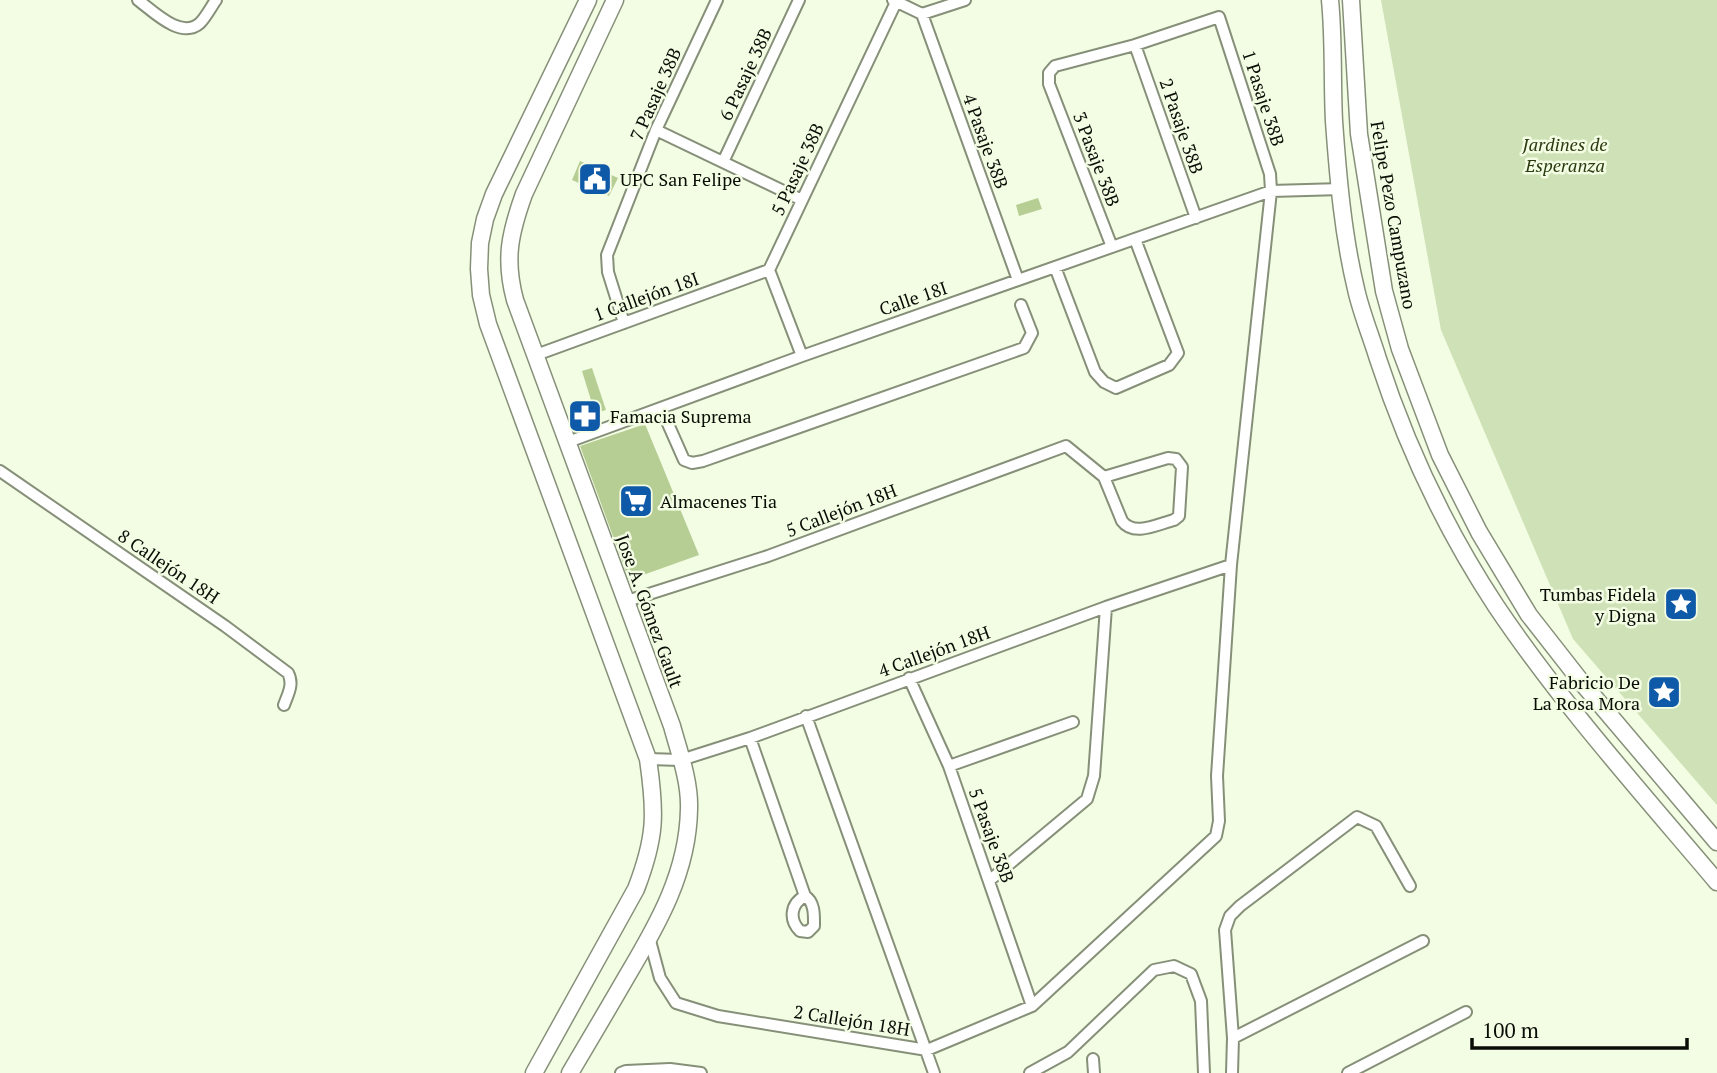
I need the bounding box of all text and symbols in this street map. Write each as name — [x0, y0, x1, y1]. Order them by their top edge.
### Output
street label: 6 Pasaje 38B — [713, 24, 777, 124]
street label: 7 Pasaje 38B — [624, 44, 686, 144]
street label: 1 Pasaje 38B — [1237, 47, 1291, 149]
street label: 2 Pasaje 38B — [1154, 75, 1210, 177]
street label: 4 Pasaje 38B — [958, 90, 1014, 192]
street label: 3 Pasaje 38B — [1068, 108, 1126, 210]
street label: 5 Pasaje 38B — [765, 119, 829, 219]
street label: Felipe Pezo Campuzano — [1366, 119, 1422, 311]
park label: Jardines de Esperanza — [1522, 132, 1607, 177]
public building icon: UPC San Felipe — [576, 160, 614, 198]
place label: UPC San Felipe — [620, 167, 741, 191]
street label: 1 Callejón 18I — [590, 266, 702, 326]
street label: Calle 18I — [876, 275, 950, 321]
pharmacy icon: Famacia Suprema — [566, 397, 604, 435]
place label: Famacia Suprema — [610, 404, 752, 428]
street label: 5 Callejón 18H — [782, 478, 900, 542]
supermarket icon: Almacenes Tia — [617, 482, 655, 520]
place label: Almacenes Tia — [660, 489, 777, 513]
street label: 8 Callejón 18H — [114, 523, 224, 609]
street label: Jose A. Gómez Gault — [611, 531, 689, 691]
place label: Tumbas Fidela y Digna — [1540, 582, 1656, 627]
place icon: Tumbas Fidela y Digna — [1662, 585, 1700, 623]
street label: 4 Callejón 18H — [875, 620, 993, 682]
place label: Fabricio De La Rosa Mora — [1533, 670, 1640, 715]
place icon: Fabricio De La Rosa Mora — [1645, 673, 1683, 711]
street label: 5 Pasaje 38B — [964, 784, 1020, 886]
street label: 2 Callejón 18H — [792, 999, 912, 1041]
scale bar — [1472, 1006, 1687, 1050]
text: 100 m — [1482, 1016, 1539, 1044]

